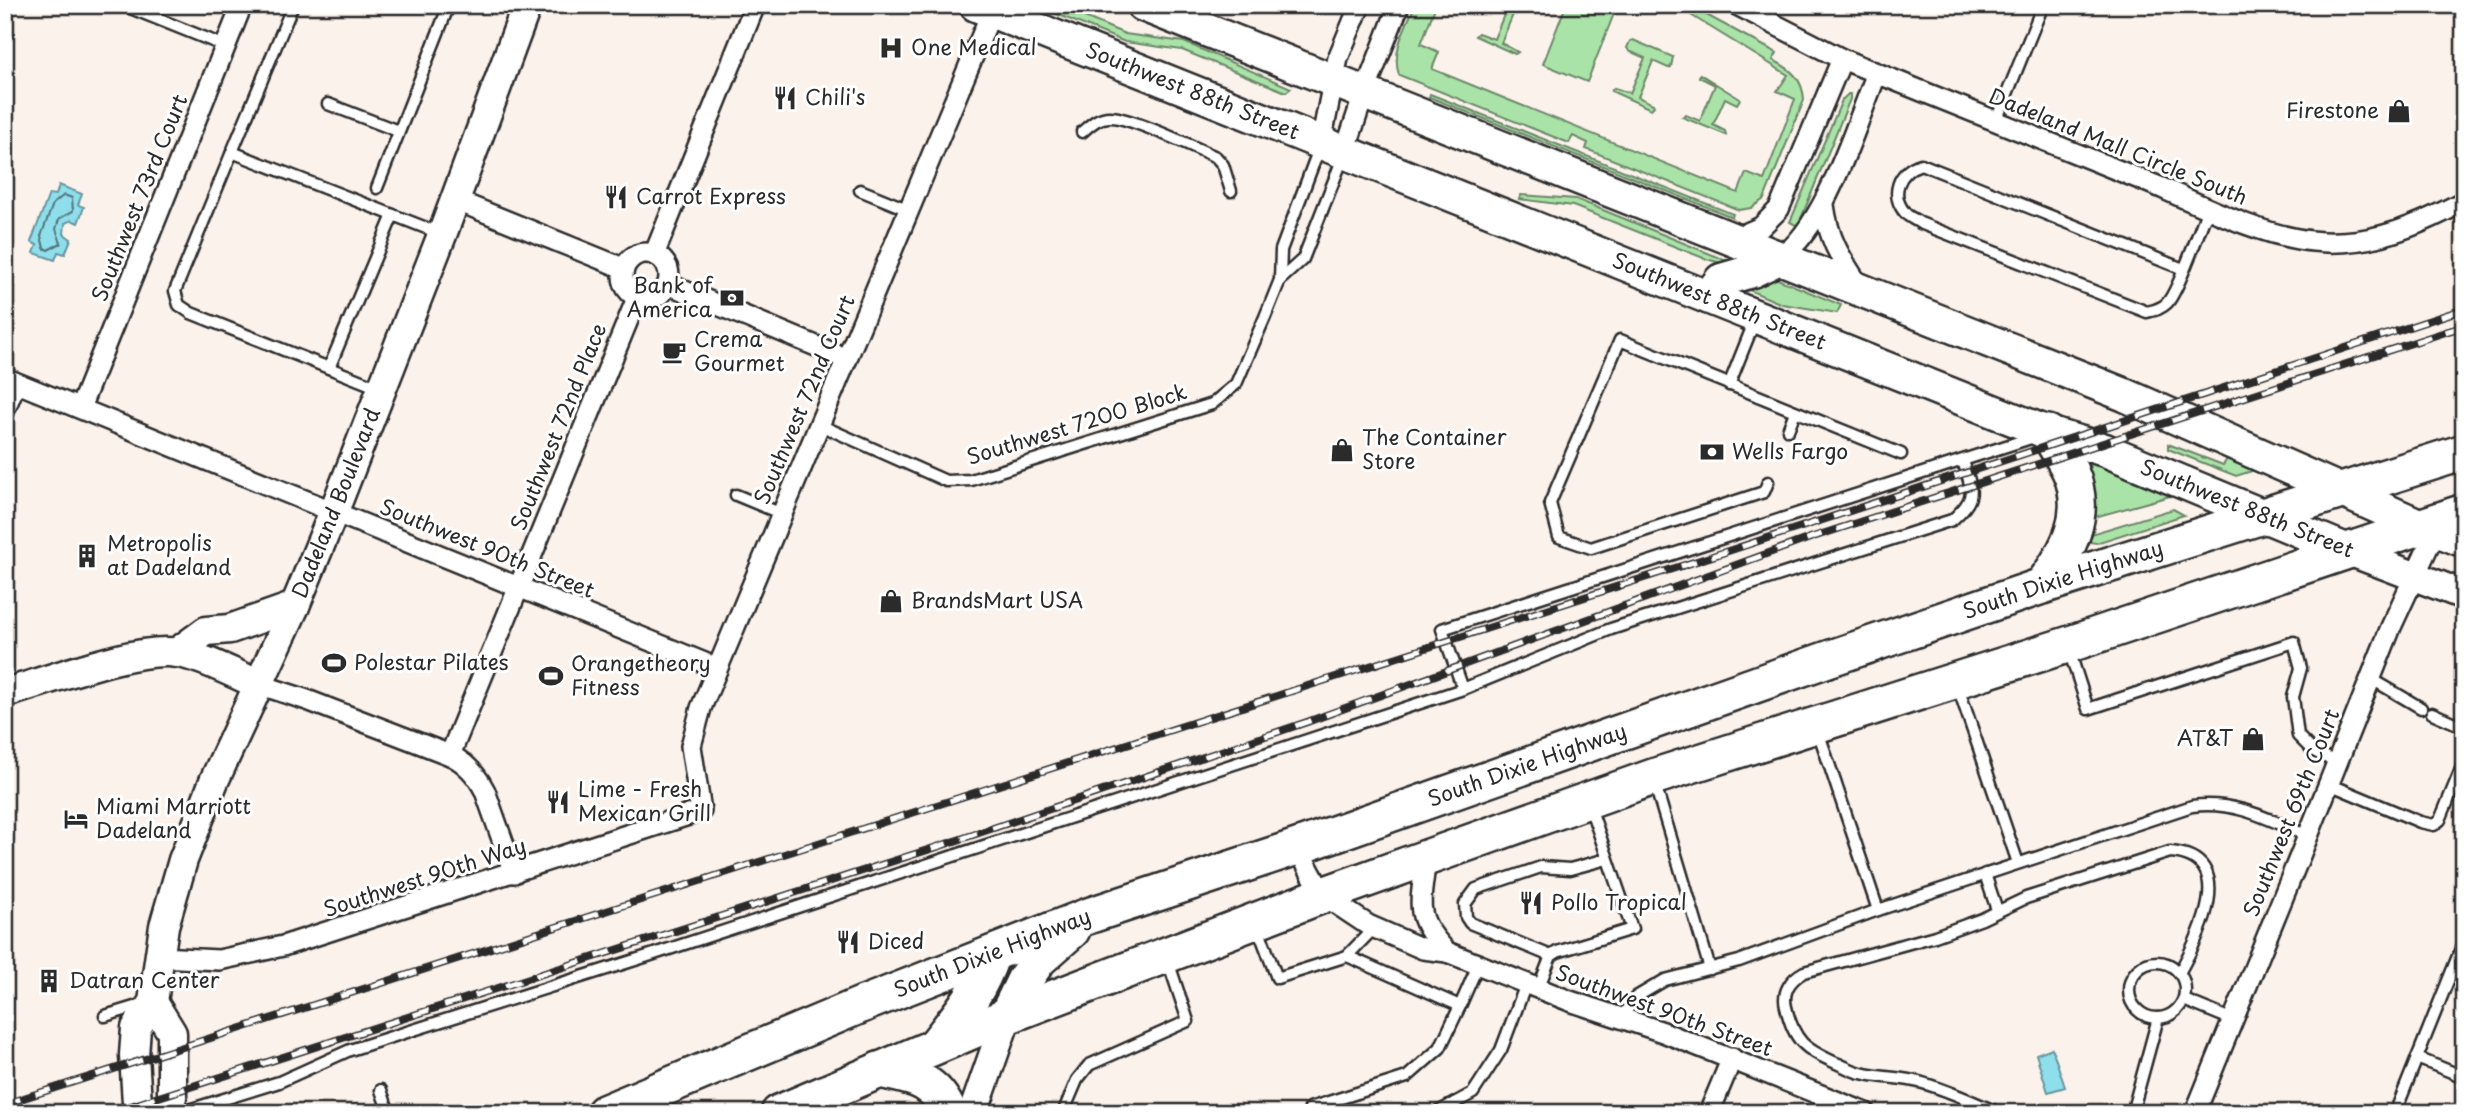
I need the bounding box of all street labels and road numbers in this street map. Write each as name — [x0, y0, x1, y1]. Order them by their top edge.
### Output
street label: Southwest 88th Street — [1081, 32, 1305, 147]
street label: Dadeland Mall Circle South — [1985, 79, 2253, 212]
street label: Southwest 73rd Court — [82, 89, 194, 306]
street label: Southwest 88th Street — [1608, 243, 1831, 357]
street label: Southwest 72nd Court — [745, 290, 862, 509]
street label: Southwest 72nd Place — [501, 318, 613, 535]
street label: Southwest 7200 Block — [963, 374, 1190, 472]
street label: Dadeland Boulevard — [282, 403, 387, 602]
street label: Southwest 88th Street — [2136, 450, 2359, 565]
street label: Southwest 90th Street — [376, 489, 600, 605]
street label: South Dixie Highway — [1958, 531, 2167, 626]
street label: Southwest 69th Court — [2234, 704, 2346, 921]
street label: South Dixie Highway — [1423, 714, 1630, 813]
street label: Southwest 90th Way — [319, 828, 530, 924]
street label: South Dixie Highway — [889, 899, 1095, 1005]
street label: Southwest 90th Street — [1552, 955, 1778, 1063]

